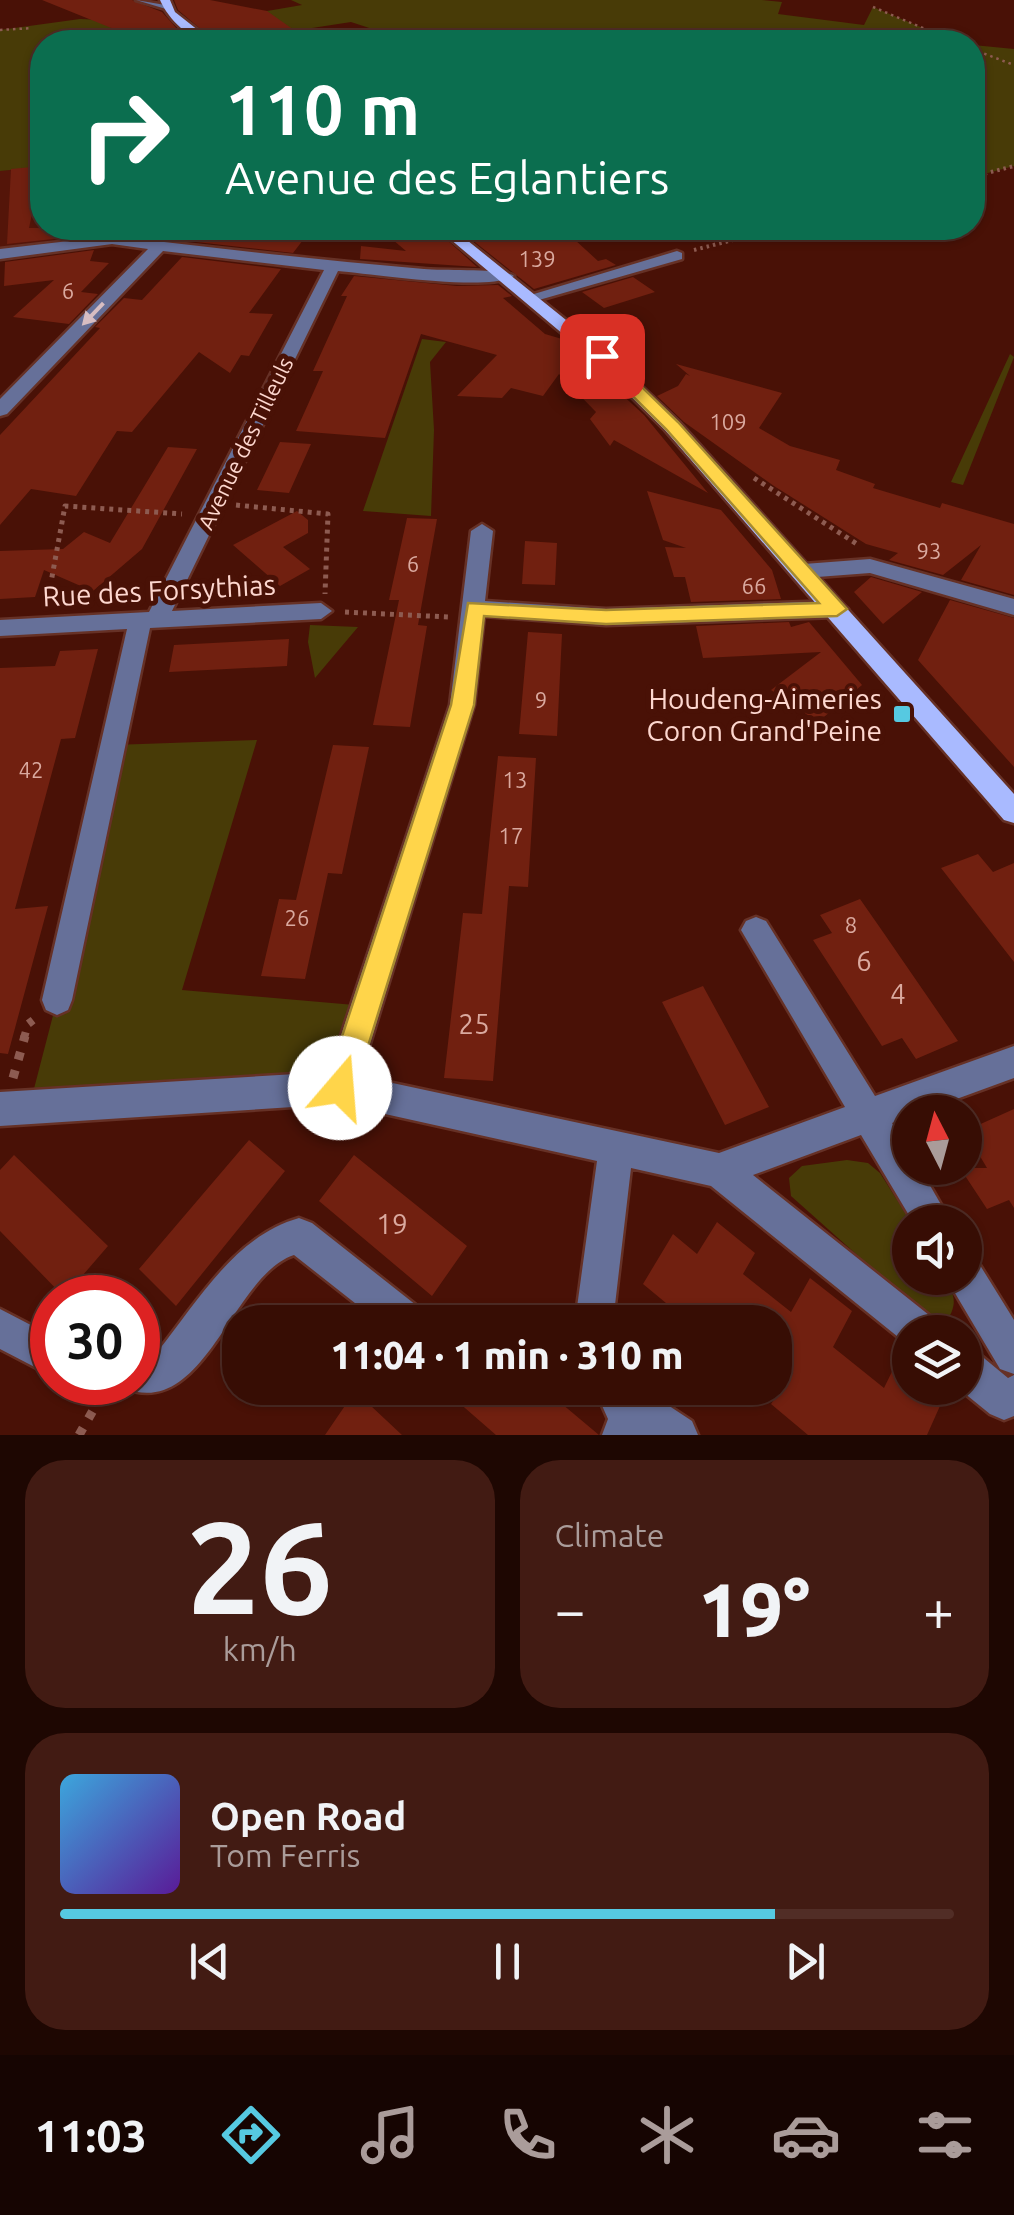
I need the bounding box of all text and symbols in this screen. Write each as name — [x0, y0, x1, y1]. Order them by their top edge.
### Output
icon: right — [60, 70, 190, 200]
text: 110 m — [225, 70, 420, 148]
text: Avenue des Eglantiers — [225, 152, 669, 203]
house number: 139 — [518, 246, 556, 271]
house number: 6 — [62, 278, 74, 303]
one-way arrow — [82, 302, 105, 326]
pin — [560, 314, 645, 399]
icon: arrive — [575, 329, 630, 384]
street label: Avenue des Tilleuls — [192, 353, 298, 533]
house number: 109 — [709, 409, 747, 434]
house number: 93 — [917, 538, 941, 563]
house number: 6 — [407, 551, 419, 576]
street label: Rue des Forsythias — [42, 568, 276, 612]
house number: 66 — [742, 573, 766, 598]
place label: Houdeng-Aimeries Coron Grand'Peine — [647, 683, 882, 746]
house number: 9 — [535, 687, 547, 712]
marker: Houdeng-Aimeries Coron Grand'Peine — [891, 703, 913, 725]
house number: 42 — [19, 757, 43, 782]
house number: 13 — [503, 767, 527, 792]
house number: 17 — [499, 823, 523, 848]
house number: 26 — [285, 905, 309, 930]
house number: 8 — [845, 912, 857, 937]
house number: 6 — [856, 945, 872, 976]
house number: 4 — [890, 978, 906, 1009]
house number: 25 — [458, 1008, 490, 1039]
position arrow — [288, 1036, 392, 1140]
north arrow — [892, 1095, 982, 1185]
map controls — [892, 1095, 982, 1405]
button: sound — [892, 1205, 982, 1295]
house number: 19 — [376, 1208, 408, 1239]
speed limit sign: 30 — [30, 1275, 160, 1405]
button: layers — [892, 1315, 982, 1405]
text: 11:04 · 1 min · 310 m — [330, 1334, 684, 1376]
text: 26 — [186, 1493, 333, 1639]
text: Climate — [555, 1517, 665, 1553]
text: 19° — [698, 1567, 810, 1651]
text: − — [555, 1579, 586, 1640]
text: + — [923, 1579, 954, 1640]
text: km/h — [223, 1631, 297, 1667]
text: Open Road — [210, 1795, 406, 1837]
text: Tom Ferris — [210, 1837, 360, 1873]
icon: previous — [182, 1934, 237, 1989]
icon: pause — [480, 1934, 535, 1989]
icon: next — [778, 1934, 833, 1989]
icon: directions — [216, 2100, 286, 2170]
icon: music — [355, 2100, 425, 2170]
icon: phone — [493, 2100, 563, 2170]
icon: climate — [632, 2100, 702, 2170]
icon: car — [771, 2100, 841, 2170]
icon: filters — [910, 2100, 980, 2170]
text: 11:03 — [34, 2110, 147, 2161]

